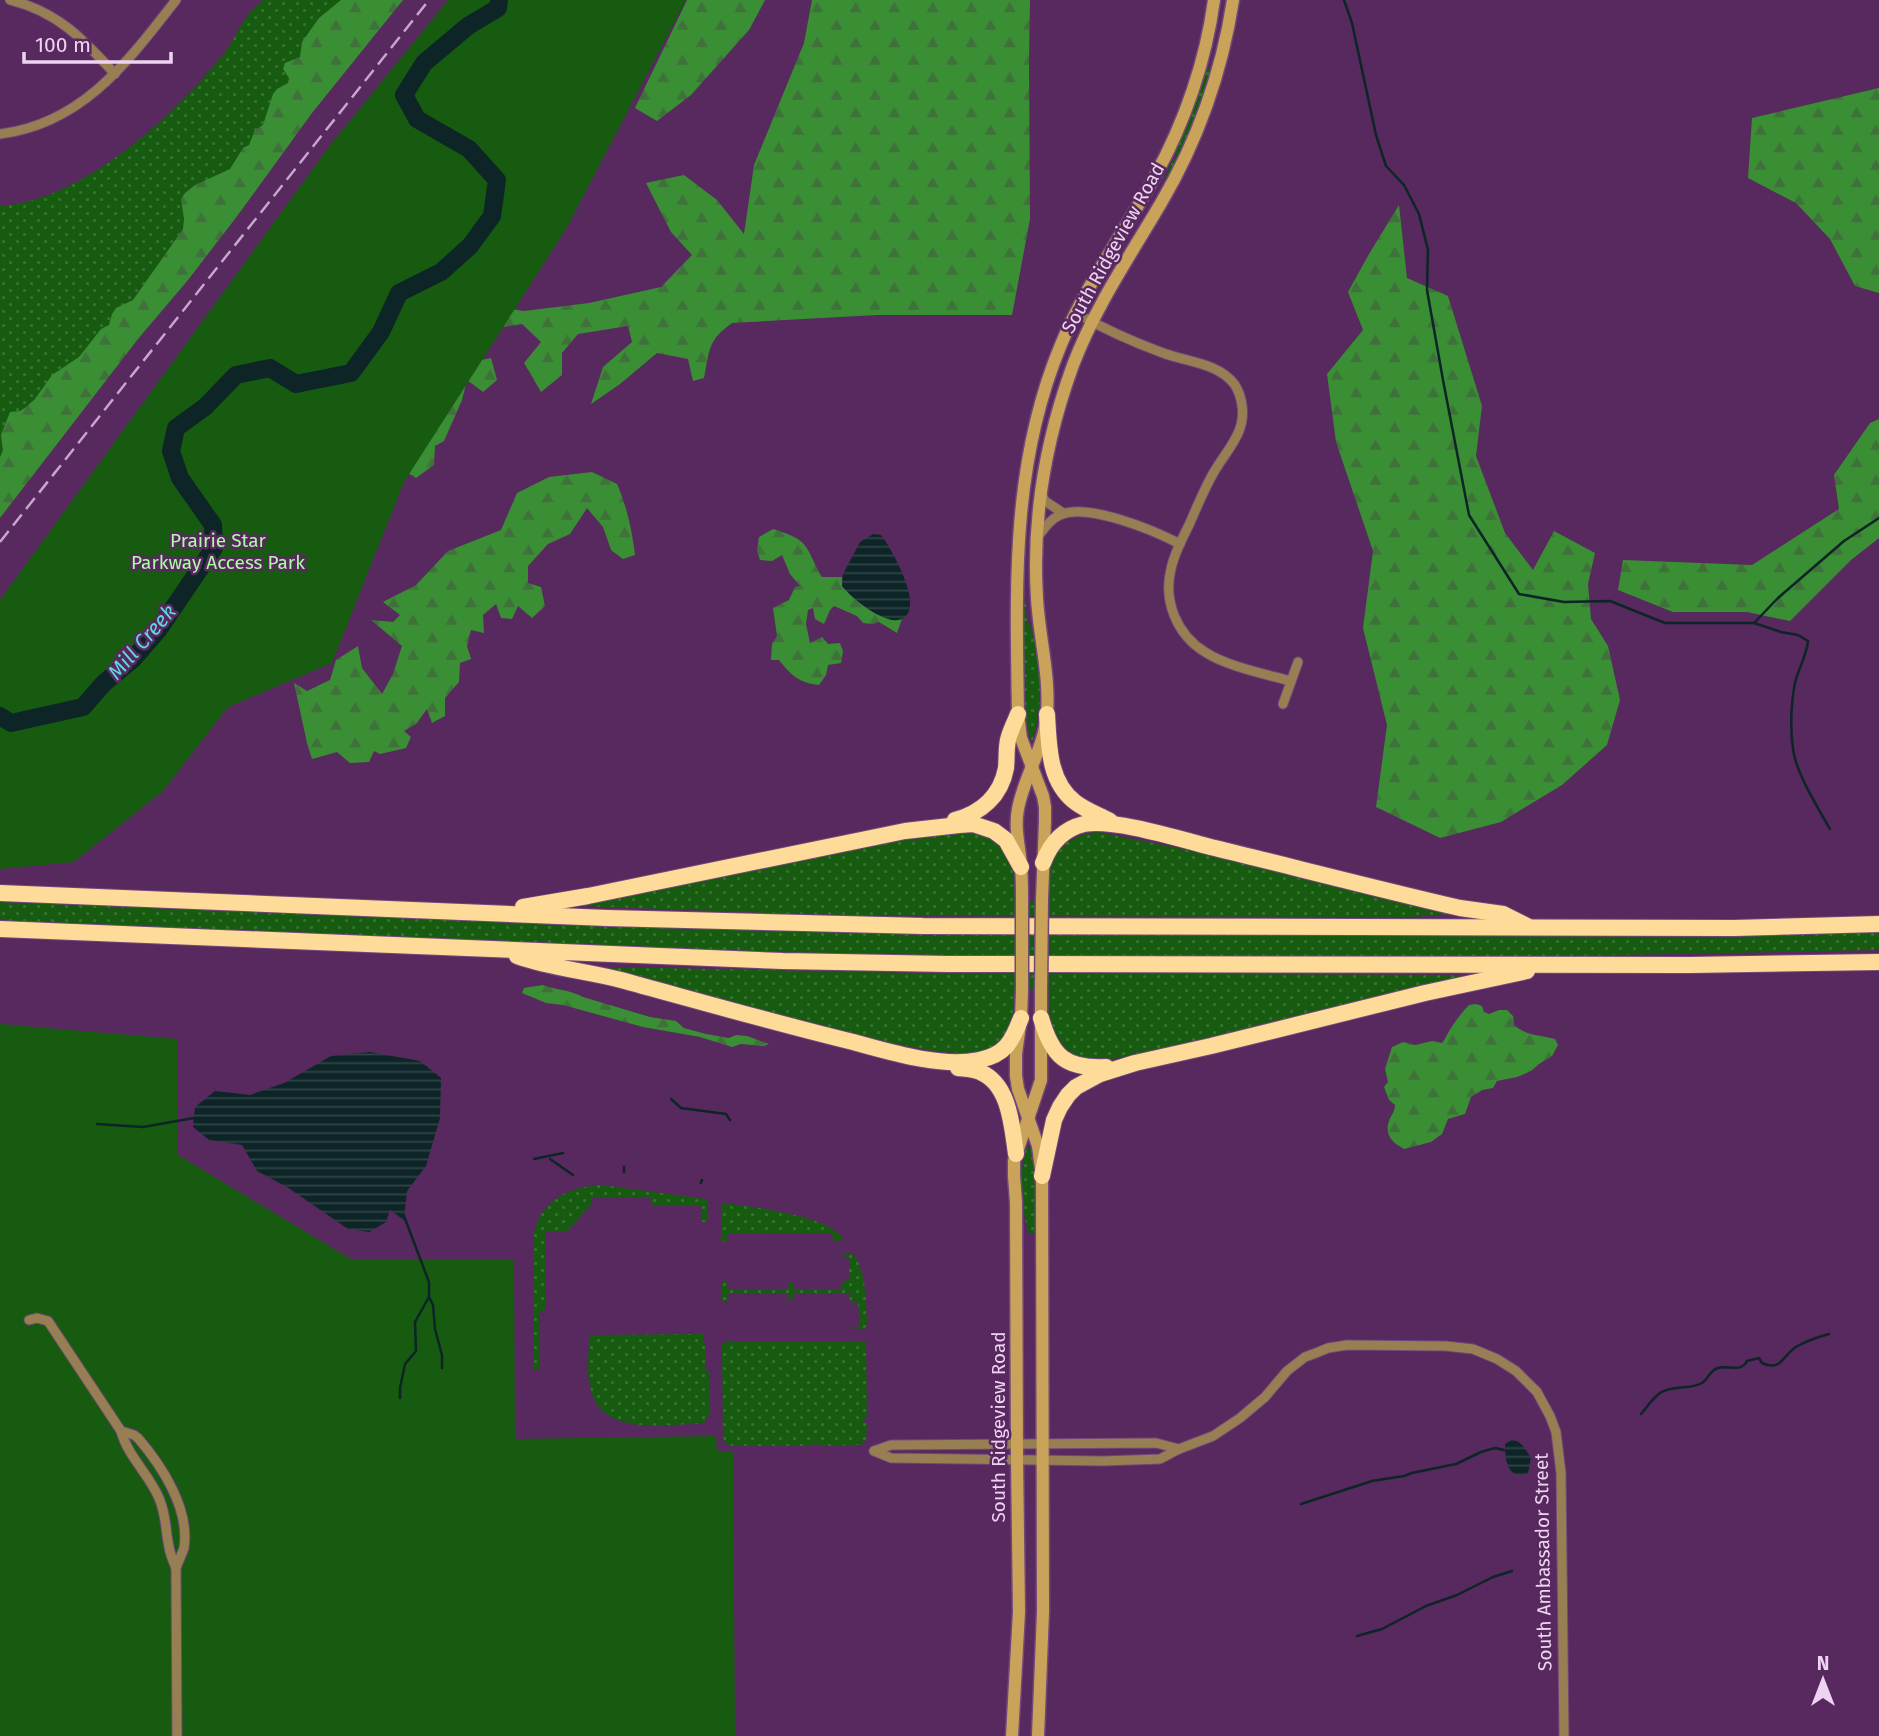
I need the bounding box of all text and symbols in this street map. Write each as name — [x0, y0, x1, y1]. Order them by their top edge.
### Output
scale bar — [24, 21, 172, 65]
text: 100 m — [35, 32, 91, 58]
street label: South Ridgeview Road — [1057, 159, 1169, 337]
park label: Prairie Star Parkway Access Park — [131, 529, 305, 574]
water label: Mill Creek — [102, 599, 182, 685]
street label: South Ridgeview Road — [987, 1331, 1010, 1523]
street label: South Ambassador Street — [1530, 1453, 1556, 1671]
north arrow — [1788, 1645, 1858, 1715]
text: N — [1817, 1652, 1829, 1675]

